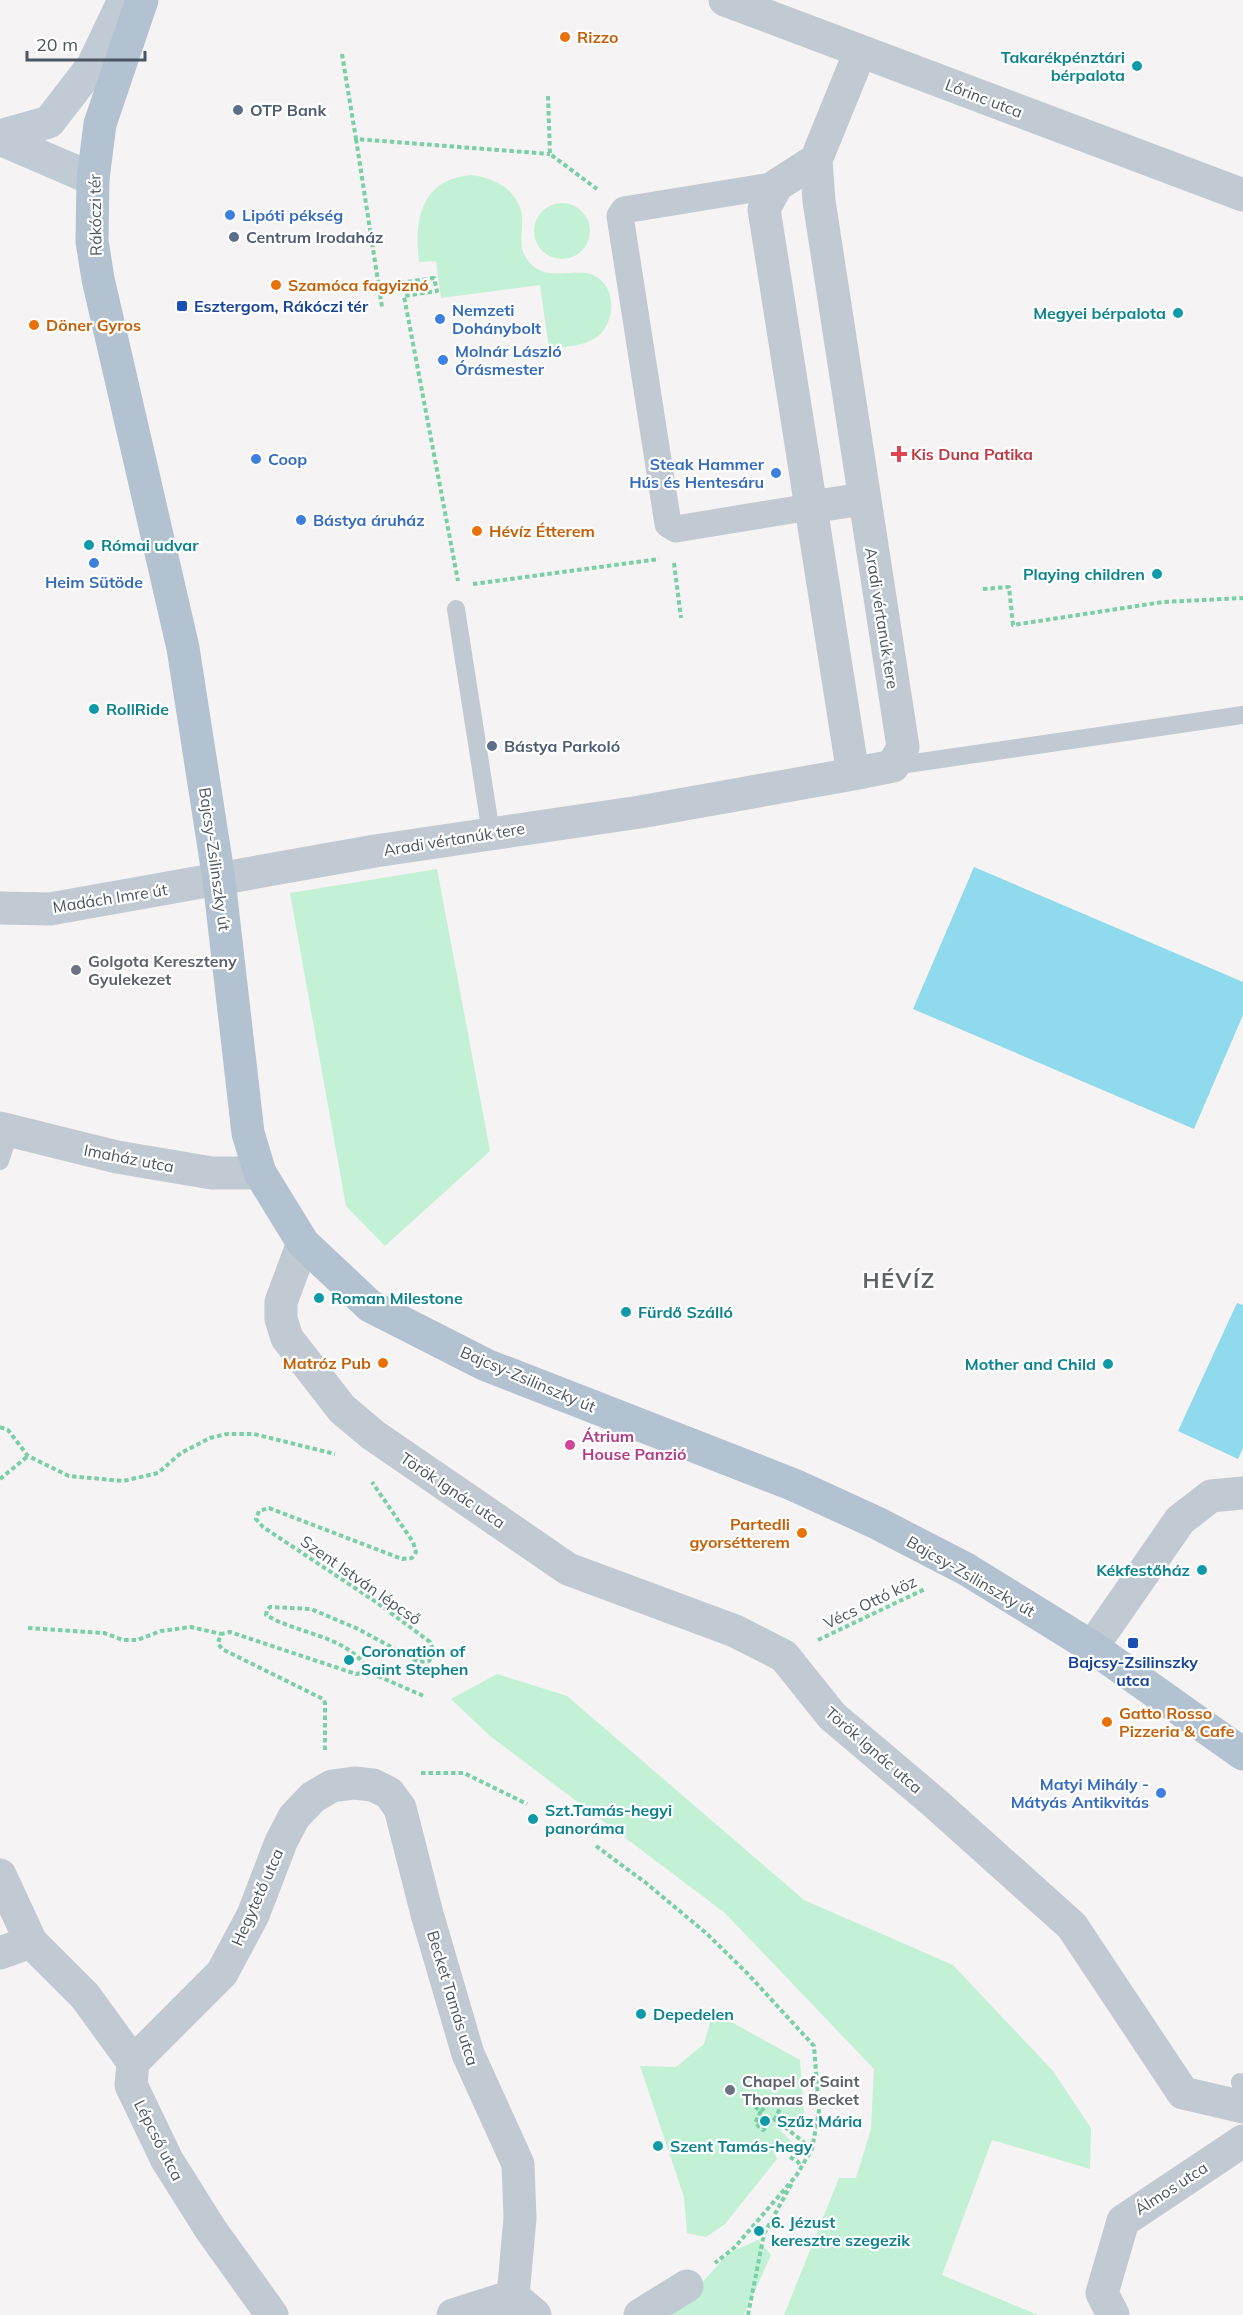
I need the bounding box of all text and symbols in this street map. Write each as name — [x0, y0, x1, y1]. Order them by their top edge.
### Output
scale bar — [27, 24, 146, 62]
place label: Rizzo — [577, 27, 619, 47]
marker: Rizzo — [558, 30, 572, 44]
text: 20 m — [36, 33, 78, 56]
place label: Takarékpénztári bérpalota — [1001, 47, 1125, 85]
marker: Takarékpénztári bérpalota — [1130, 59, 1144, 73]
street label: Lőrinc utca — [943, 74, 1025, 122]
place label: OTP Bank — [250, 100, 327, 120]
marker: OTP Bank — [231, 103, 245, 117]
street label: Rákóczi tér — [84, 174, 106, 256]
place label: Lipóti pékség — [242, 205, 343, 225]
marker: Lipóti pékség — [223, 208, 237, 222]
place label: Centrum Irodaház — [246, 227, 383, 247]
marker: Centrum Irodaház — [227, 230, 241, 244]
place label: Szamóca fagyiznó — [288, 275, 429, 295]
marker: Szamóca fagyiznó — [269, 278, 283, 292]
place label: Esztergom, Rákóczi tér — [194, 296, 369, 316]
marker: Esztergom, Rákóczi tér — [175, 299, 189, 313]
place label: Nemzeti Dohánybolt — [452, 300, 541, 338]
place label: Megyei bérpalota — [1033, 303, 1166, 323]
marker: Megyei bérpalota — [1171, 306, 1185, 320]
marker: Nemzeti Dohánybolt — [433, 312, 447, 326]
place label: Döner Gyros — [46, 315, 141, 335]
marker: Döner Gyros — [27, 318, 41, 332]
place label: Molnár László Órásmester — [455, 341, 562, 379]
marker: Molnár László Órásmester — [436, 353, 450, 367]
place label: Kis Duna Patika — [911, 444, 1033, 464]
marker: Kis Duna Patika — [892, 447, 906, 461]
place label: Coop — [268, 449, 307, 469]
marker: Coop — [249, 452, 263, 466]
place label: Steak Hammer Hús és Hentesáru — [629, 454, 765, 492]
marker: Steak Hammer Hús és Hentesáru — [769, 466, 783, 480]
place label: Bástya áruház — [313, 510, 425, 530]
marker: Bástya áruház — [294, 513, 308, 527]
place label: Hévíz Étterem — [489, 521, 595, 541]
marker: Hévíz Étterem — [470, 524, 484, 538]
place label: Római udvar — [101, 535, 199, 555]
marker: Római udvar — [82, 538, 96, 552]
street label: Aradi vértanúk tere — [861, 546, 903, 690]
marker: Heim Sütöde — [87, 556, 101, 570]
place label: Playing children — [1023, 564, 1145, 584]
marker: Playing children — [1150, 567, 1164, 581]
place label: Heim Sütöde — [45, 572, 143, 592]
place label: RollRide — [106, 699, 169, 719]
marker: RollRide — [87, 702, 101, 716]
place label: Bástya Parkoló — [504, 736, 620, 756]
marker: Bástya Parkoló — [485, 739, 499, 753]
street label: Bajcsy-Zsilinszky út — [195, 786, 235, 932]
street label: Aradi vértanúk tere — [382, 818, 526, 860]
street label: Madách Imre út — [51, 879, 169, 917]
place label: Golgota Kereszteny Gyulekezet — [88, 951, 237, 989]
marker: Golgota Kereszteny Gyulekezet — [69, 963, 83, 977]
street label: Imaház utca — [82, 1139, 176, 1177]
district label: HÉVÍZ — [862, 1266, 936, 1294]
place label: Roman Milestone — [331, 1288, 463, 1308]
marker: Roman Milestone — [312, 1291, 326, 1305]
place label: Fürdő Szálló — [638, 1302, 733, 1322]
marker: Fürdő Szálló — [619, 1305, 633, 1319]
street label: Bajcsy-Zsilinszky út — [457, 1342, 599, 1417]
place label: Matróz Pub — [283, 1353, 371, 1373]
place label: Mother and Child — [965, 1354, 1096, 1374]
marker: Matróz Pub — [376, 1356, 390, 1370]
marker: Mother and Child — [1101, 1357, 1115, 1371]
place label: Átrium House Panzió — [582, 1426, 686, 1464]
marker: Átrium House Panzió — [563, 1438, 577, 1452]
street label: Török Ignác utca — [397, 1448, 509, 1532]
place label: Partedli gyorsétterem — [689, 1514, 790, 1552]
marker: Partedli gyorsétterem — [795, 1526, 809, 1540]
street label: Szent István lépcső — [297, 1531, 425, 1629]
street label: Bajcsy-Zsilinszky út — [903, 1531, 1039, 1621]
place label: Kékfestőház — [1096, 1560, 1190, 1580]
marker: Kékfestőház — [1195, 1563, 1209, 1577]
street label: Vécs Ottó köz — [820, 1571, 920, 1633]
marker: Bajcsy-Zsilinszky utca — [1126, 1636, 1140, 1650]
place label: Coronation of Saint Stephen — [361, 1641, 469, 1679]
place label: Bajcsy-Zsilinszky utca — [1068, 1652, 1198, 1690]
marker: Coronation of Saint Stephen — [342, 1653, 356, 1667]
street label: Török Ignác utca — [821, 1702, 927, 1798]
place label: Gatto Rosso Pizzeria & Cafe — [1119, 1703, 1235, 1741]
marker: Gatto Rosso Pizzeria & Cafe — [1100, 1715, 1114, 1729]
place label: Matyi Mihály - Mátyás Antikvitás — [1011, 1774, 1149, 1812]
marker: Matyi Mihály - Mátyás Antikvitás — [1154, 1786, 1168, 1800]
place label: Szt.Tamás-hegyi panoráma — [545, 1800, 672, 1838]
marker: Szt.Tamás-hegyi panoráma — [526, 1812, 540, 1826]
street label: Hegytető utca — [227, 1845, 287, 1949]
street label: Becket Tamás utca — [423, 1928, 483, 2068]
place label: Depedelen — [653, 2004, 734, 2024]
marker: Depedelen — [634, 2007, 648, 2021]
place label: Chapel of Saint Thomas Becket — [742, 2071, 860, 2109]
marker: Chapel of Saint Thomas Becket — [723, 2083, 737, 2097]
street label: Lépcső utca — [130, 2096, 188, 2184]
place label: Szűz Mária — [777, 2111, 862, 2131]
marker: Szűz Mária — [758, 2114, 772, 2128]
place label: Szent Tamás-hegy — [670, 2136, 813, 2156]
marker: Szent Tamás-hegy — [651, 2139, 665, 2153]
street label: Álmos utca — [1131, 2157, 1211, 2219]
place label: 6. Jézust keresztre szegezik — [771, 2212, 911, 2250]
marker: 6. Jézust keresztre szegezik — [752, 2224, 766, 2238]

